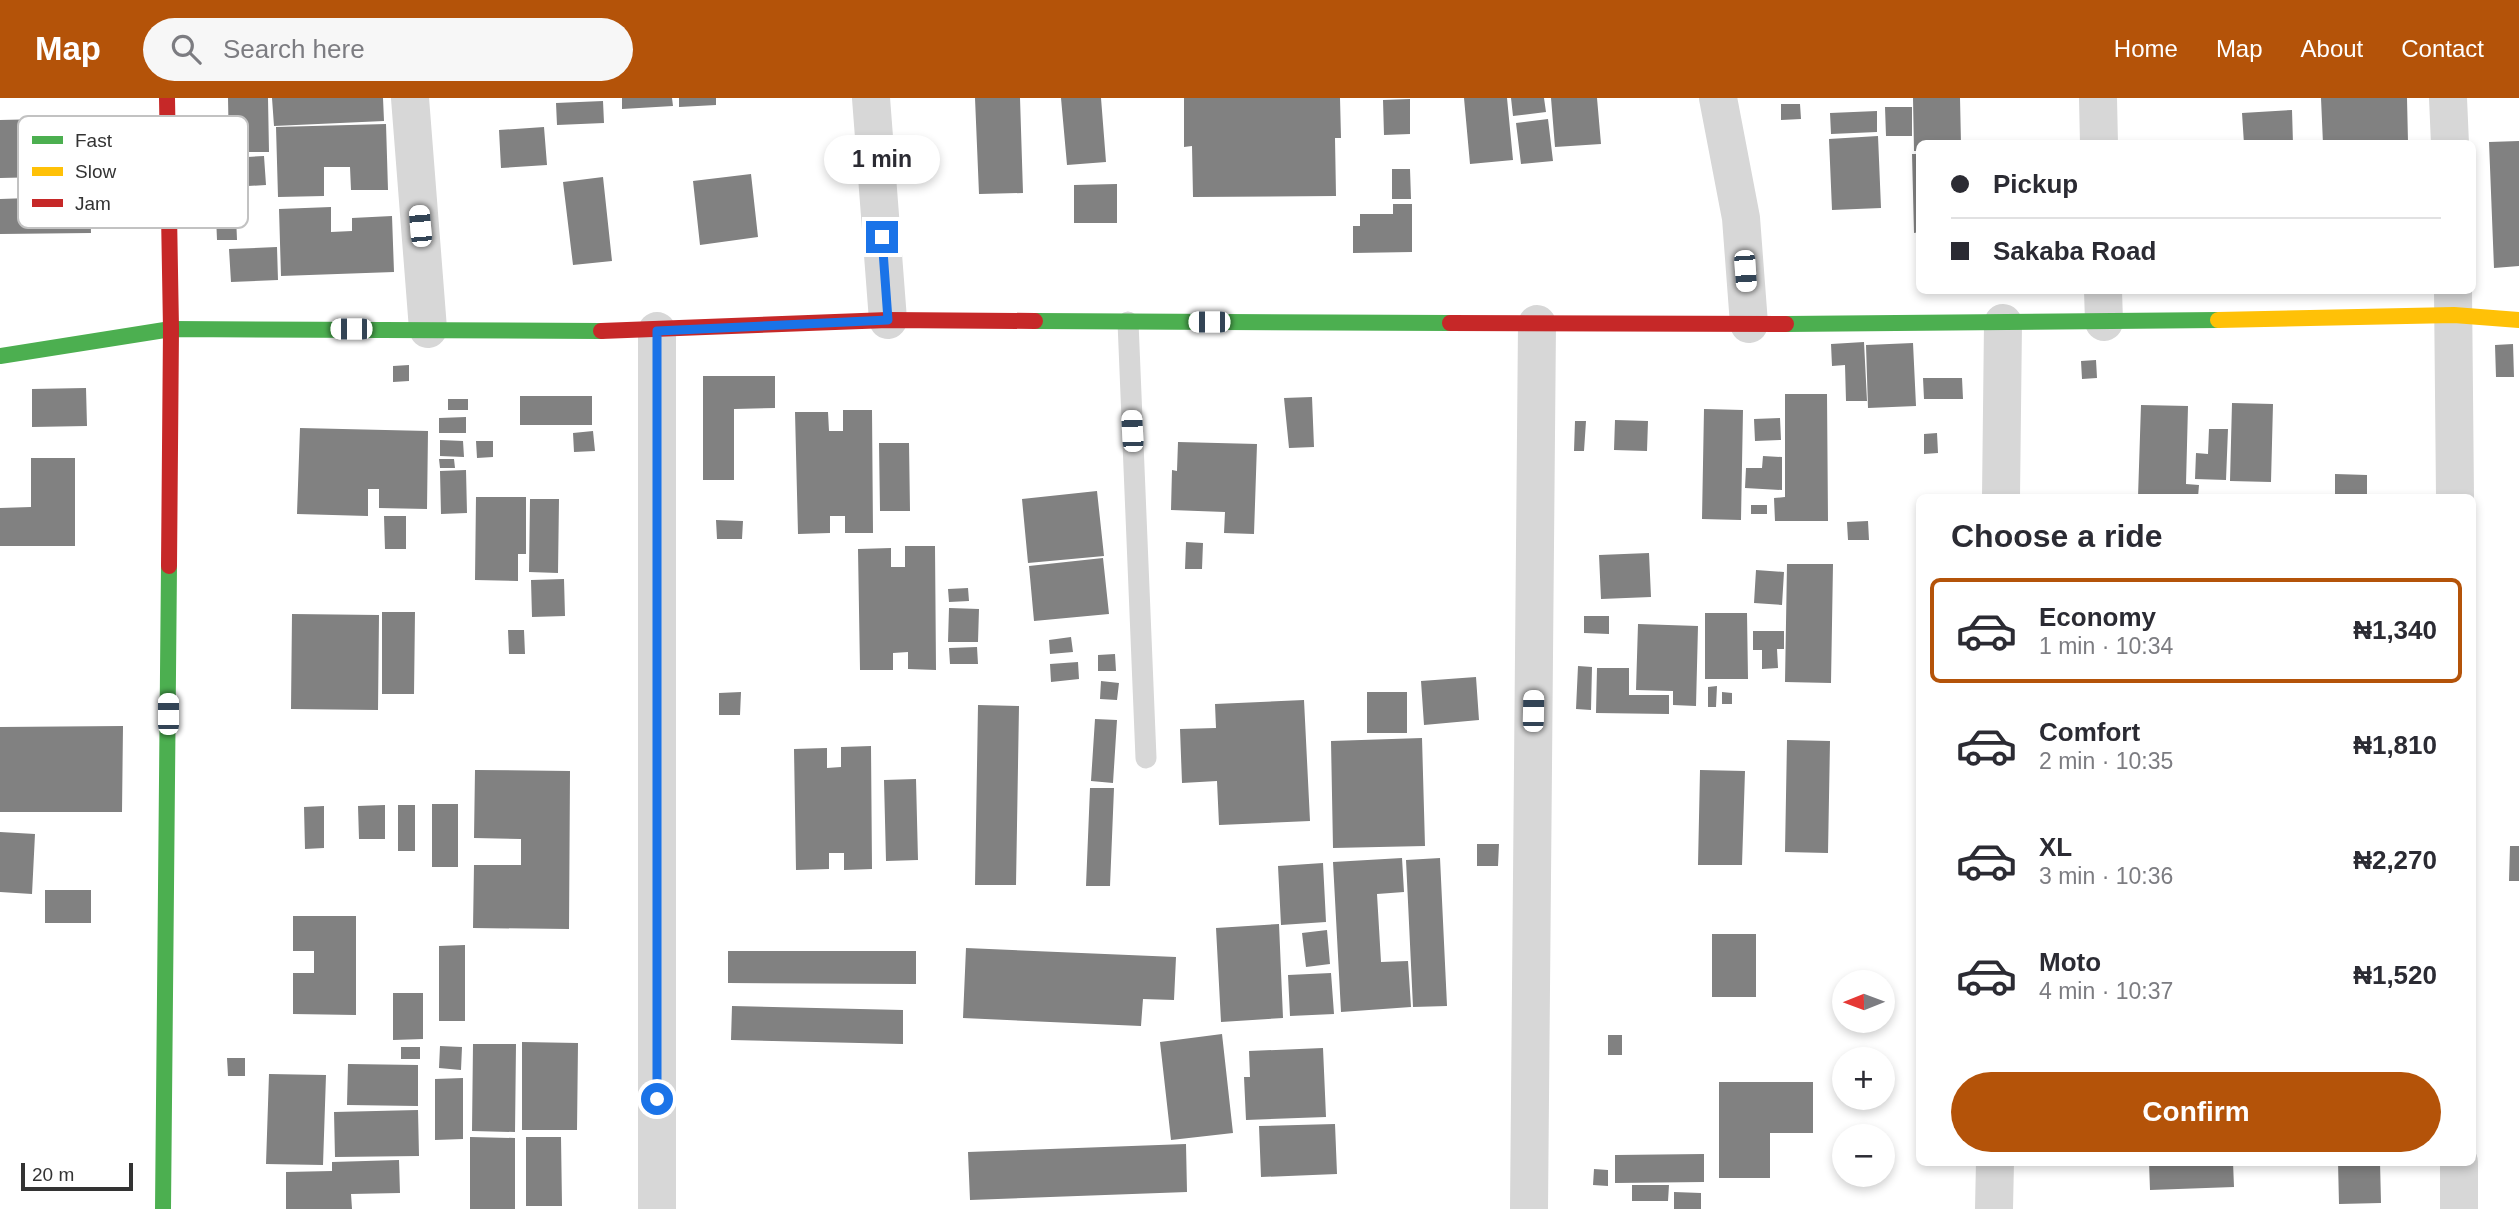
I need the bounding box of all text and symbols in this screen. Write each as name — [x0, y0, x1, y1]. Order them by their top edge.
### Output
search box — [143, 18, 633, 81]
text: Map — [35, 30, 101, 67]
icon: search — [167, 30, 205, 68]
text: Search here — [223, 34, 365, 64]
text: Home — [2114, 35, 2178, 62]
text: Map — [2216, 35, 2263, 62]
text: About — [2301, 35, 2363, 62]
text: Contact — [2401, 35, 2484, 62]
legend — [18, 116, 248, 228]
text: Fast — [75, 130, 113, 151]
callout: 1 min — [824, 136, 940, 184]
text: 1 min — [852, 146, 912, 172]
text: Slow — [75, 161, 116, 182]
text: Pickup — [1993, 169, 2078, 199]
text: Jam — [75, 193, 111, 214]
car — [408, 204, 433, 248]
route end — [866, 221, 898, 253]
text: Sakaba Road — [1993, 236, 2156, 266]
car — [1734, 249, 1757, 293]
car — [1189, 312, 1231, 333]
car — [331, 319, 373, 340]
car — [1121, 409, 1144, 453]
text: Choose a ride — [1951, 518, 2163, 554]
icon: car — [1955, 599, 2018, 662]
text: Economy — [2039, 602, 2156, 632]
text: ₦1,340 — [2353, 615, 2437, 645]
text: 1 min · 10:34 — [2039, 633, 2173, 659]
car — [1523, 690, 1544, 732]
car — [158, 693, 179, 735]
icon: car — [1955, 714, 2018, 777]
text: Comfort — [2039, 717, 2140, 747]
text: ₦1,810 — [2353, 730, 2437, 760]
text: 2 min · 10:35 — [2039, 748, 2173, 774]
icon: car — [1955, 829, 2018, 892]
text: XL — [2039, 832, 2072, 862]
text: ₦2,270 — [2353, 845, 2437, 875]
text: 3 min · 10:36 — [2039, 863, 2173, 889]
icon: car — [1955, 944, 2018, 1007]
text: Moto — [2039, 947, 2101, 977]
text: ₦1,520 — [2353, 960, 2437, 990]
north arrow — [1832, 970, 1895, 1032]
map controls — [1832, 970, 1895, 1187]
text: 4 min · 10:37 — [2039, 978, 2173, 1004]
button: + — [1832, 1047, 1895, 1110]
button: Confirm — [1951, 1072, 2441, 1152]
route start — [641, 1083, 673, 1115]
button: − — [1832, 1124, 1895, 1187]
scale bar — [21, 1160, 133, 1192]
text: 20 m — [32, 1164, 74, 1185]

